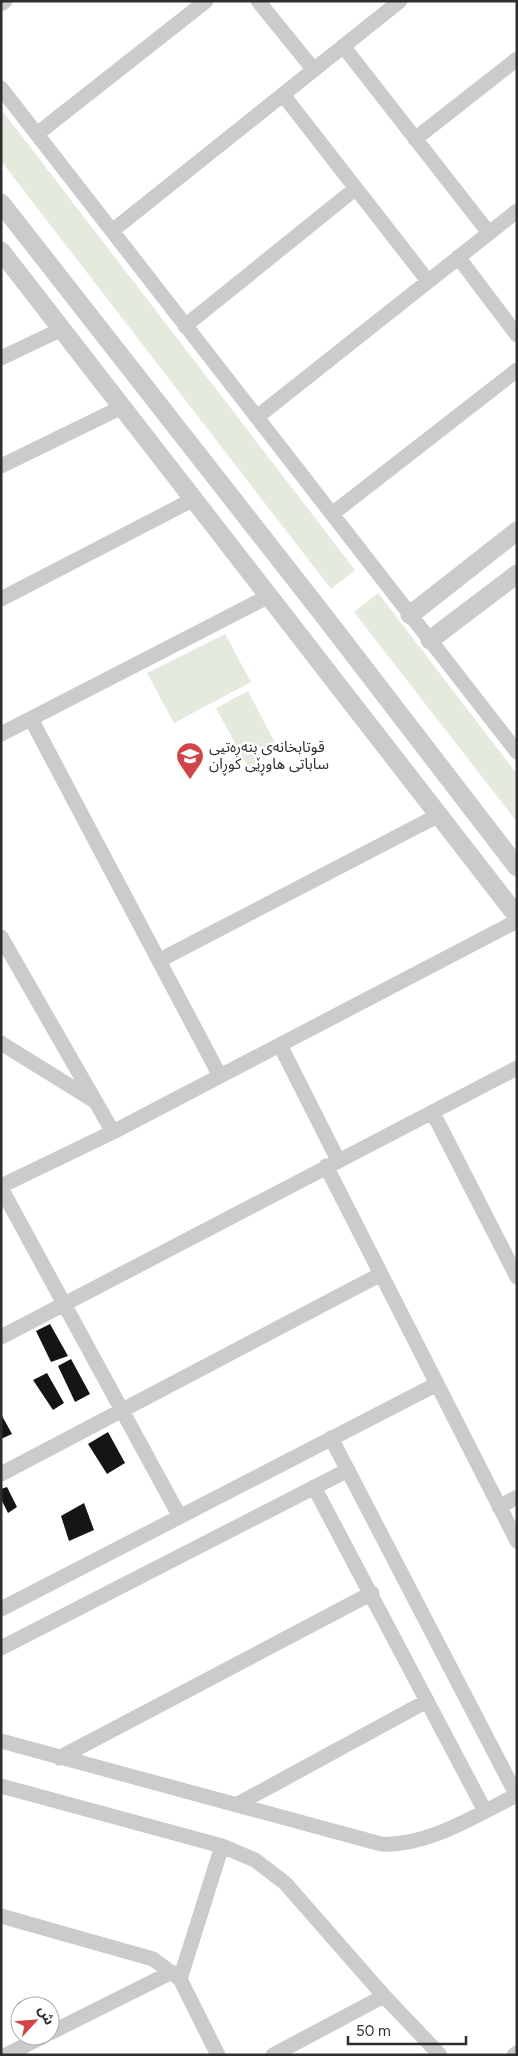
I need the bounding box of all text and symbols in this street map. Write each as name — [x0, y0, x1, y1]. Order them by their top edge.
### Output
place label: قوتابخانەی بنەڕەتیی ساباتی هاوڕێی کوڕان — [209, 738, 329, 776]
school or university icon: قوتابخانەی بنەڕەتیی ساباتی هاوڕێی کوڕان — [175, 741, 205, 780]
north arrow — [10, 1996, 60, 2046]
text: ش — [34, 2003, 58, 2028]
scale bar — [348, 2014, 466, 2046]
text: 50 m — [356, 2022, 391, 2040]

